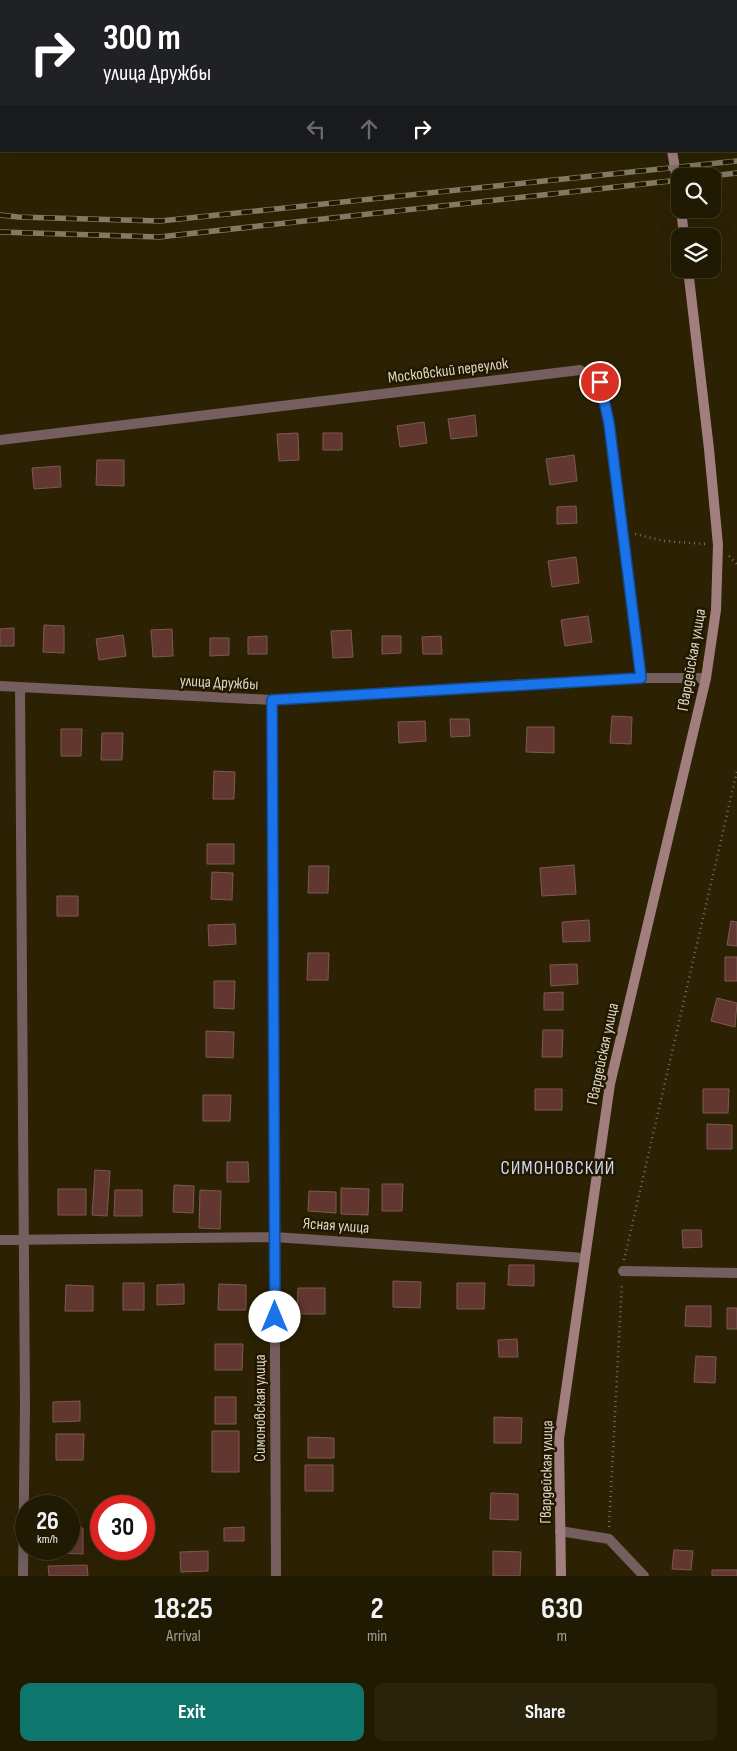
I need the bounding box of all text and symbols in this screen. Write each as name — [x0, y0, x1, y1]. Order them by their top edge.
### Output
text: 300 m — [103, 17, 181, 60]
icon: right — [20, 20, 85, 85]
text: улица Дружбы — [103, 60, 211, 87]
icon: left — [302, 115, 330, 143]
icon: ahead — [355, 115, 383, 143]
icon: right — [408, 115, 436, 143]
map controls — [671, 168, 721, 278]
button: search — [671, 168, 721, 218]
button: layers — [671, 228, 721, 278]
street label: Московский переулок — [387, 354, 510, 388]
pin — [579, 361, 621, 403]
icon: arrive — [586, 368, 614, 396]
street label: Гвардейская улица — [674, 607, 710, 713]
street label: улица Дружбы — [179, 671, 259, 695]
street label: Гвардейская улица — [583, 1001, 623, 1107]
district label: СИМОНОВСКИЙ — [501, 1157, 615, 1180]
street label: Ясная улица — [302, 1214, 370, 1238]
position arrow — [248, 1290, 300, 1342]
street label: Симоновская улица — [251, 1354, 270, 1462]
street label: Гвардейская улица — [537, 1420, 557, 1524]
speed limit sign: 30 — [90, 1495, 155, 1560]
text: 26 — [36, 1506, 59, 1537]
text: km/h — [37, 1532, 58, 1547]
text: 18:25 — [154, 1591, 213, 1627]
text: 2 — [370, 1591, 384, 1627]
text: 630 — [541, 1591, 583, 1627]
text: Arrival — [166, 1627, 201, 1646]
text: min — [367, 1627, 387, 1646]
text: m — [557, 1627, 567, 1646]
button: Exit — [20, 1683, 364, 1741]
button: Share — [374, 1683, 717, 1741]

